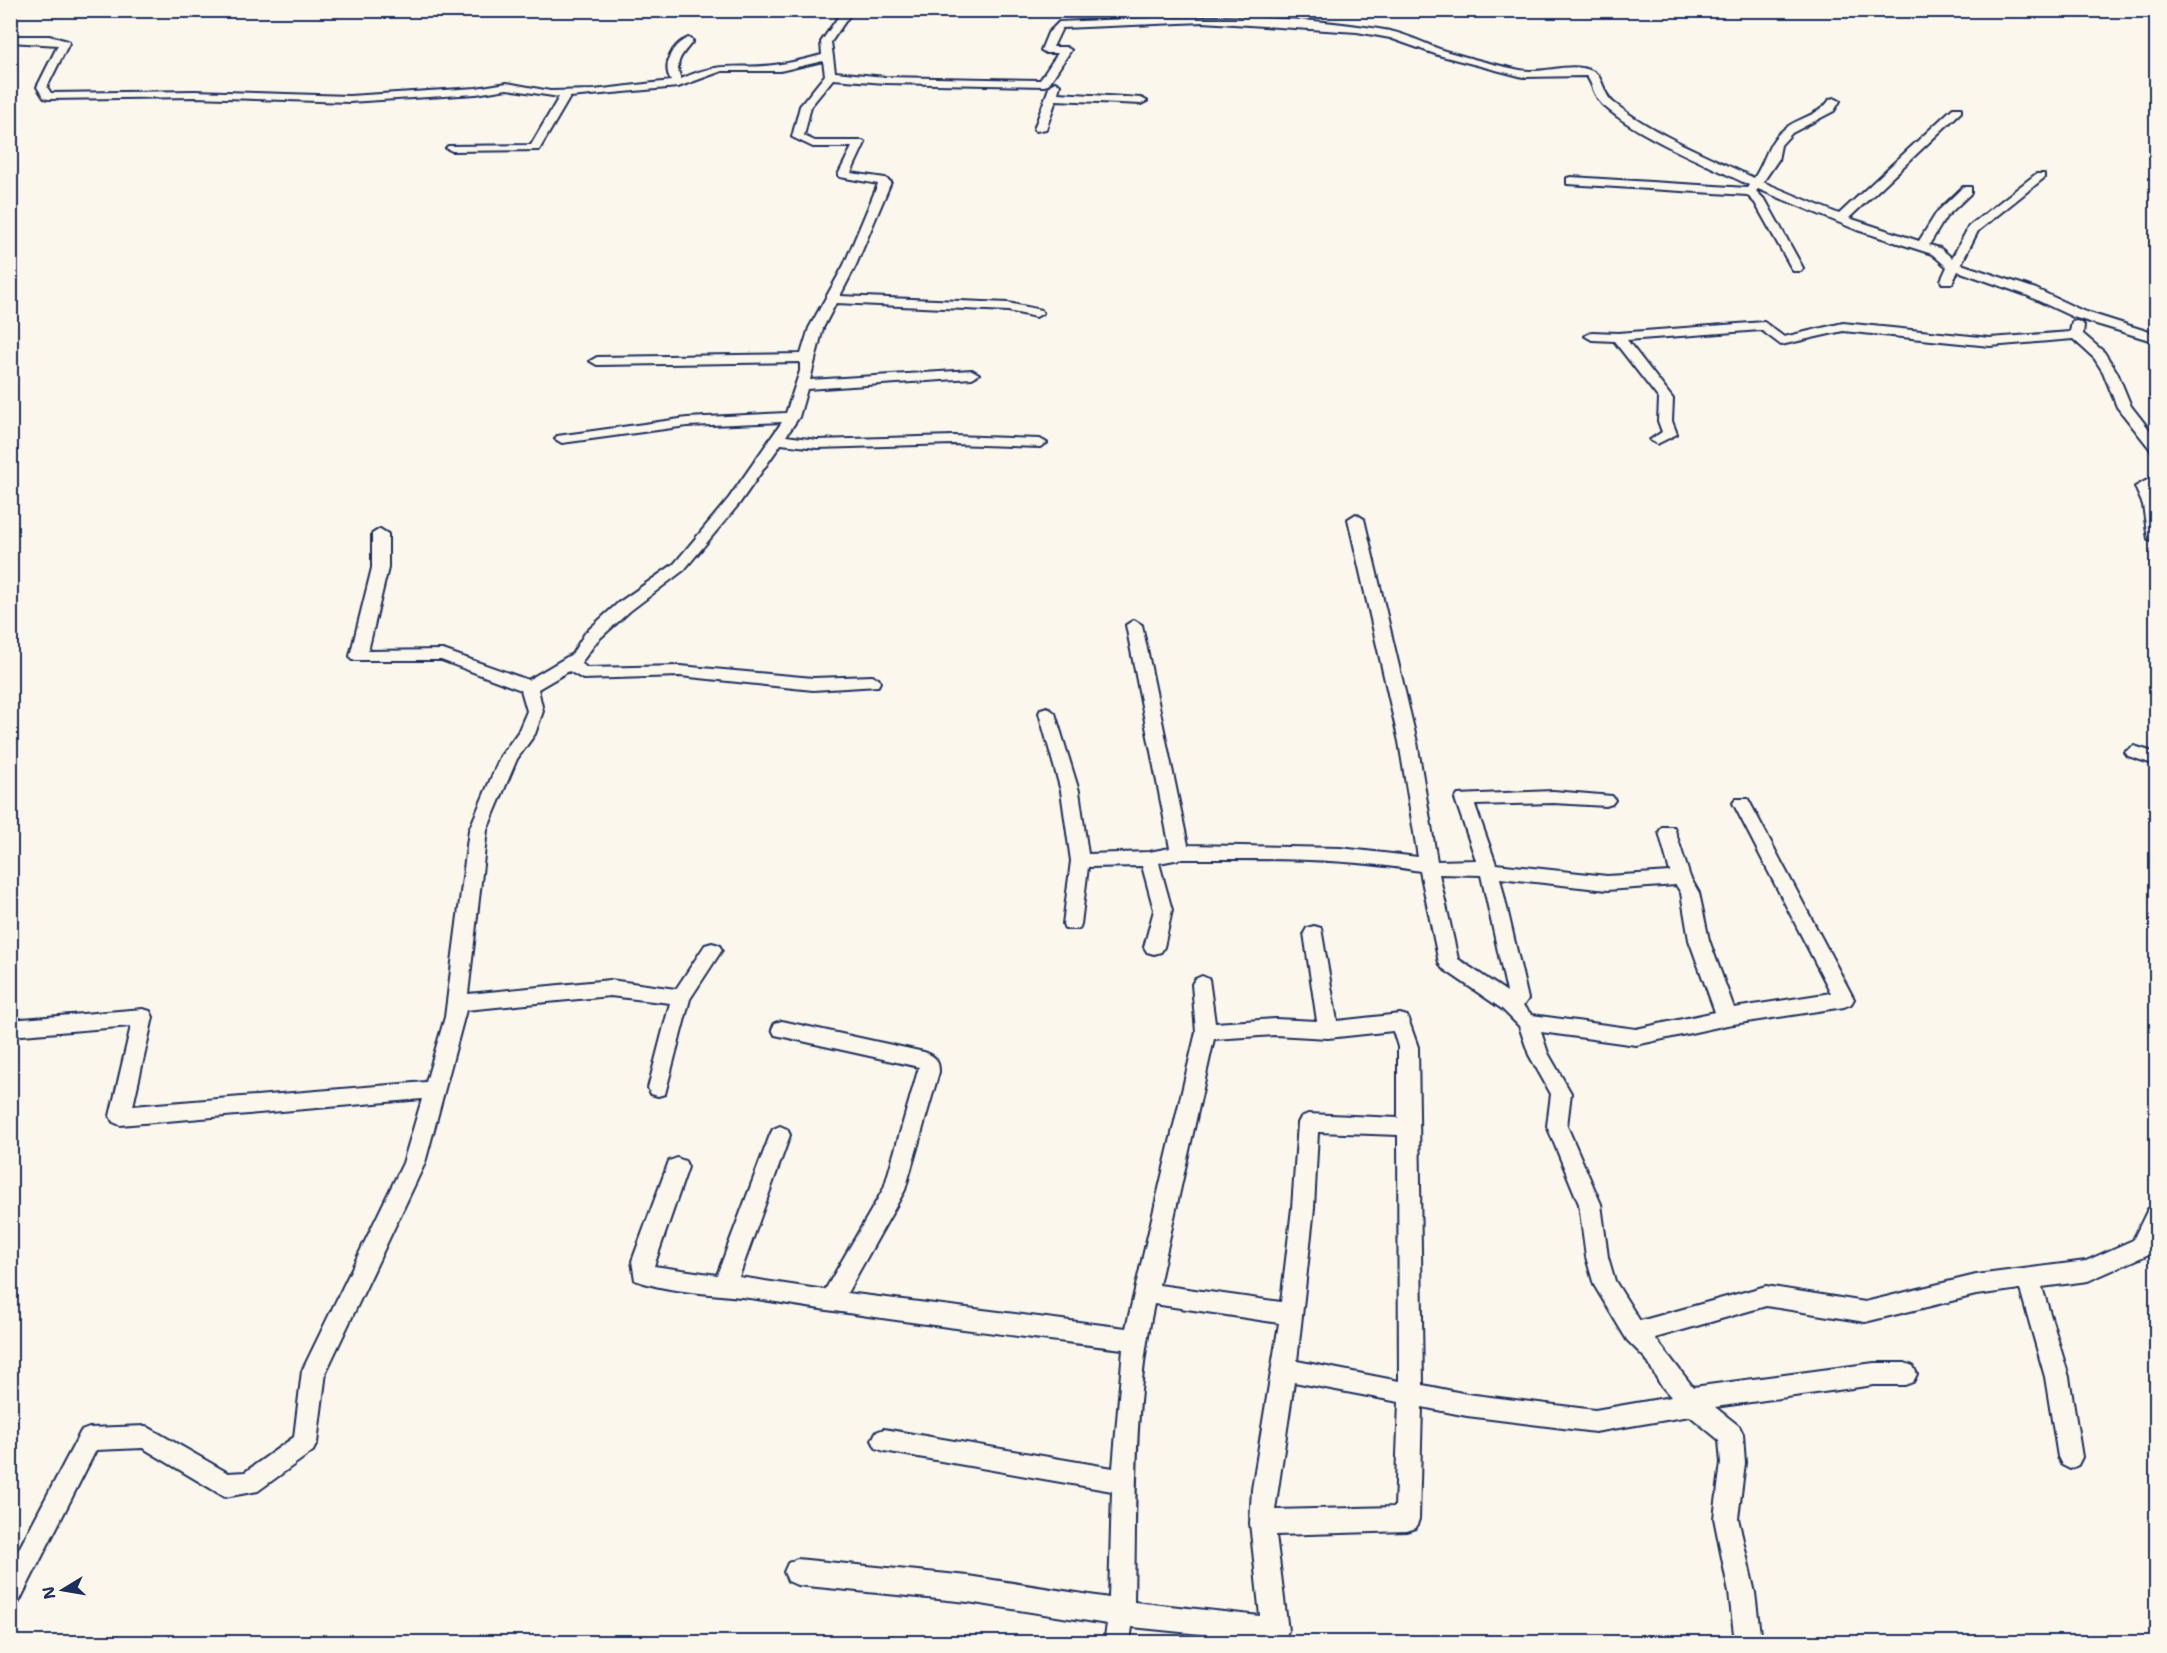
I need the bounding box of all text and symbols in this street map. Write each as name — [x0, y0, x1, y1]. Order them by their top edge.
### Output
north arrow — [33, 1560, 93, 1620]
text: N — [37, 1585, 60, 1601]

